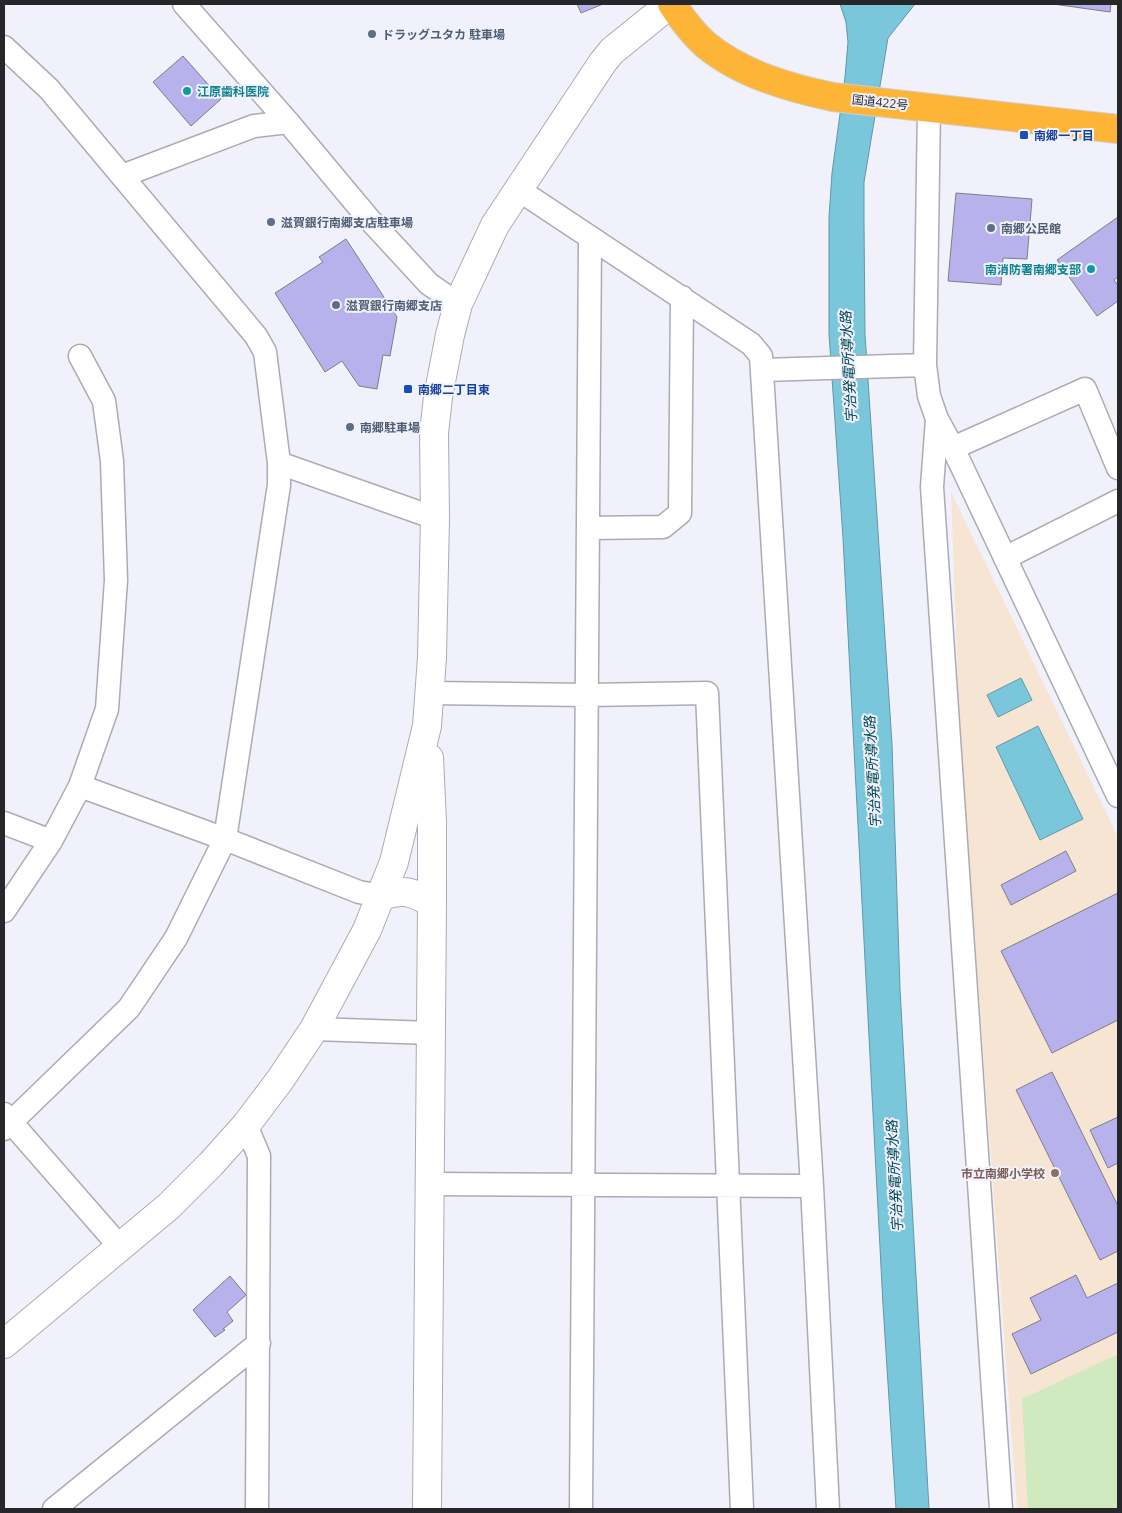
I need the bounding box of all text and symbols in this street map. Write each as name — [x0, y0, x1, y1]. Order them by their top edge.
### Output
place label: ドラッグユタカ 駐車場 — [382, 26, 505, 43]
marker: ドラッグユタカ 駐車場 — [366, 28, 378, 40]
place label: 江原歯科医院 — [197, 83, 269, 100]
marker: 江原歯科医院 — [181, 85, 193, 97]
street label: 国道422号 — [851, 91, 909, 113]
place label: 南郷一丁目 — [1034, 127, 1094, 144]
marker: 南郷一丁目 — [1018, 129, 1030, 141]
place label: 滋賀銀行南郷支店駐車場 — [281, 214, 413, 231]
marker: 滋賀銀行南郷支店駐車場 — [265, 216, 277, 228]
place label: 南郷公民館 — [1001, 220, 1061, 237]
marker: 南郷公民館 — [985, 222, 997, 234]
place label: 南消防署南郷支部 — [985, 261, 1081, 278]
marker: 南消防署南郷支部 — [1085, 263, 1097, 275]
place label: 滋賀銀行南郷支店 — [346, 297, 442, 314]
marker: 滋賀銀行南郷支店 — [330, 299, 342, 311]
water label: 宇治発電所導水路 — [836, 310, 860, 423]
place label: 南郷二丁目東 — [418, 381, 490, 398]
marker: 南郷二丁目東 — [402, 383, 414, 395]
place label: 南郷駐車場 — [360, 419, 420, 436]
marker: 南郷駐車場 — [344, 421, 356, 433]
water label: 宇治発電所導水路 — [860, 715, 884, 828]
water label: 宇治発電所導水路 — [882, 1119, 906, 1232]
place label: 市立南郷小学校 — [961, 1165, 1045, 1182]
marker: 市立南郷小学校 — [1049, 1167, 1061, 1179]

